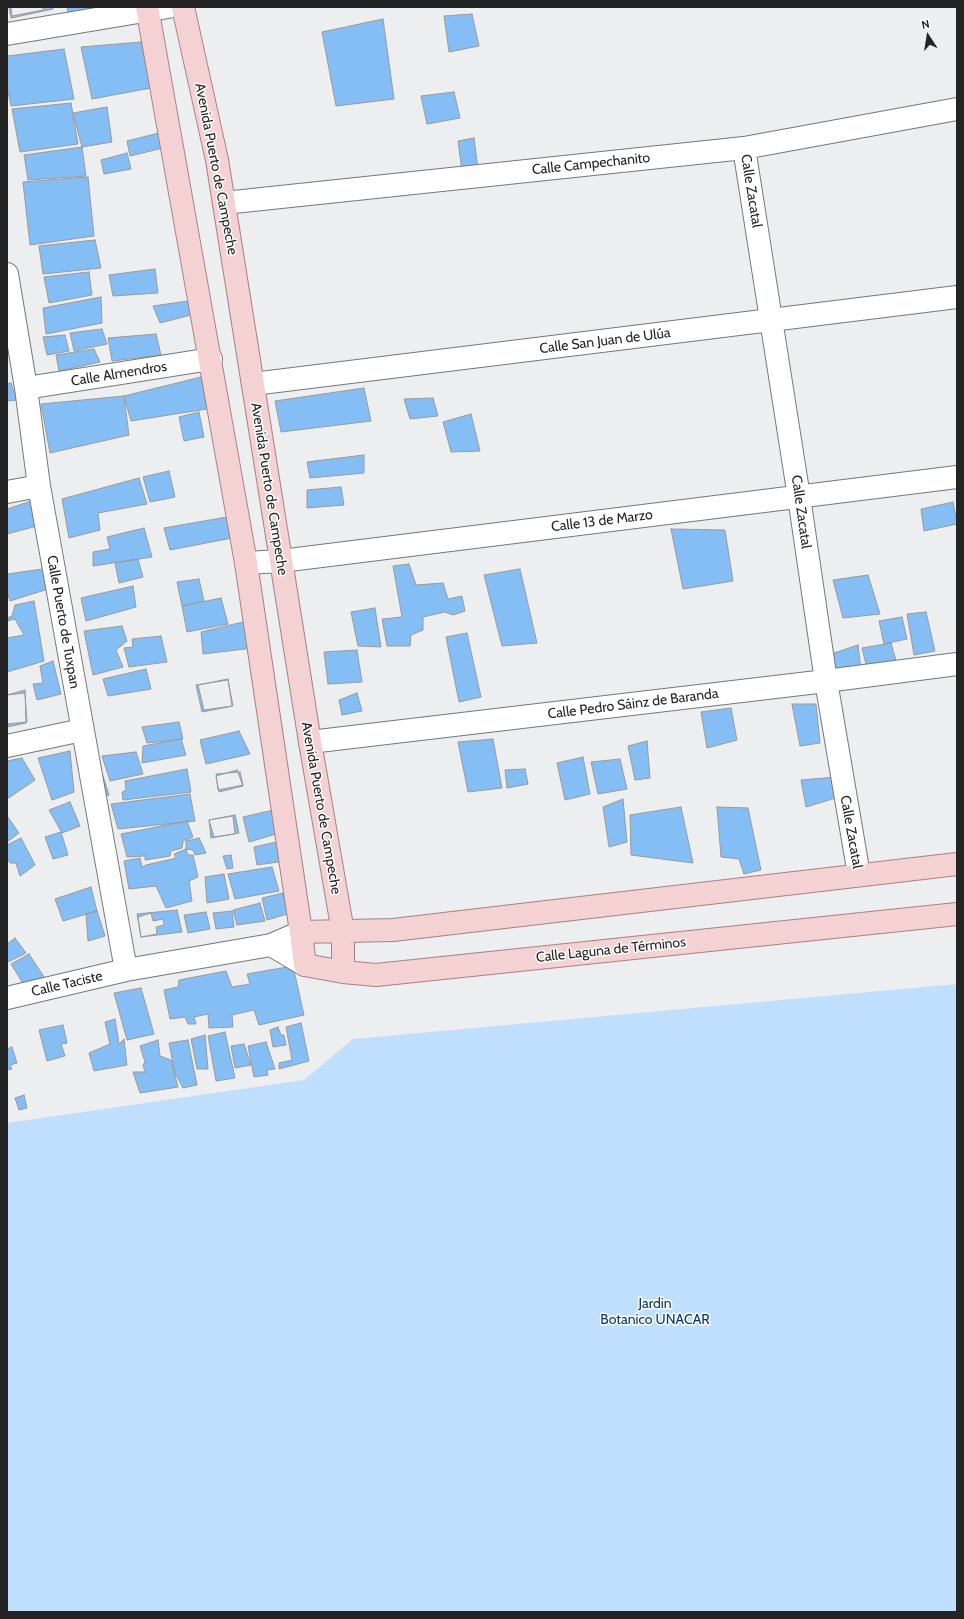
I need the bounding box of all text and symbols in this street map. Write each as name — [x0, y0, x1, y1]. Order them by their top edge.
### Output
north arrow — [908, 16, 948, 56]
text: N — [920, 17, 931, 32]
street label: Avenida Puerto de Campeche — [191, 82, 241, 256]
street label: Calle Campechanito — [531, 149, 651, 179]
street label: Calle Zacatal — [737, 153, 765, 229]
street label: Calle San Juan de Ulúa — [539, 325, 671, 357]
street label: Calle Almendros — [70, 358, 168, 390]
street label: Avenida Puerto de Campeche — [247, 401, 291, 577]
street label: Calle Zacatal — [788, 474, 814, 550]
street label: Calle 13 de Marzo — [550, 506, 654, 536]
street label: Calle Puerto de Tuxpan — [43, 554, 83, 690]
street label: Calle Pedro Sáinz de Baranda — [547, 685, 719, 723]
street label: Avenida Puerto de Campeche — [298, 721, 344, 895]
street label: Calle Zacatal — [836, 794, 866, 870]
street label: Calle Laguna de Términos — [535, 934, 687, 966]
street label: Calle Taciste — [30, 968, 104, 1000]
park label: Jardin Botanico UNACAR — [600, 1296, 710, 1328]

